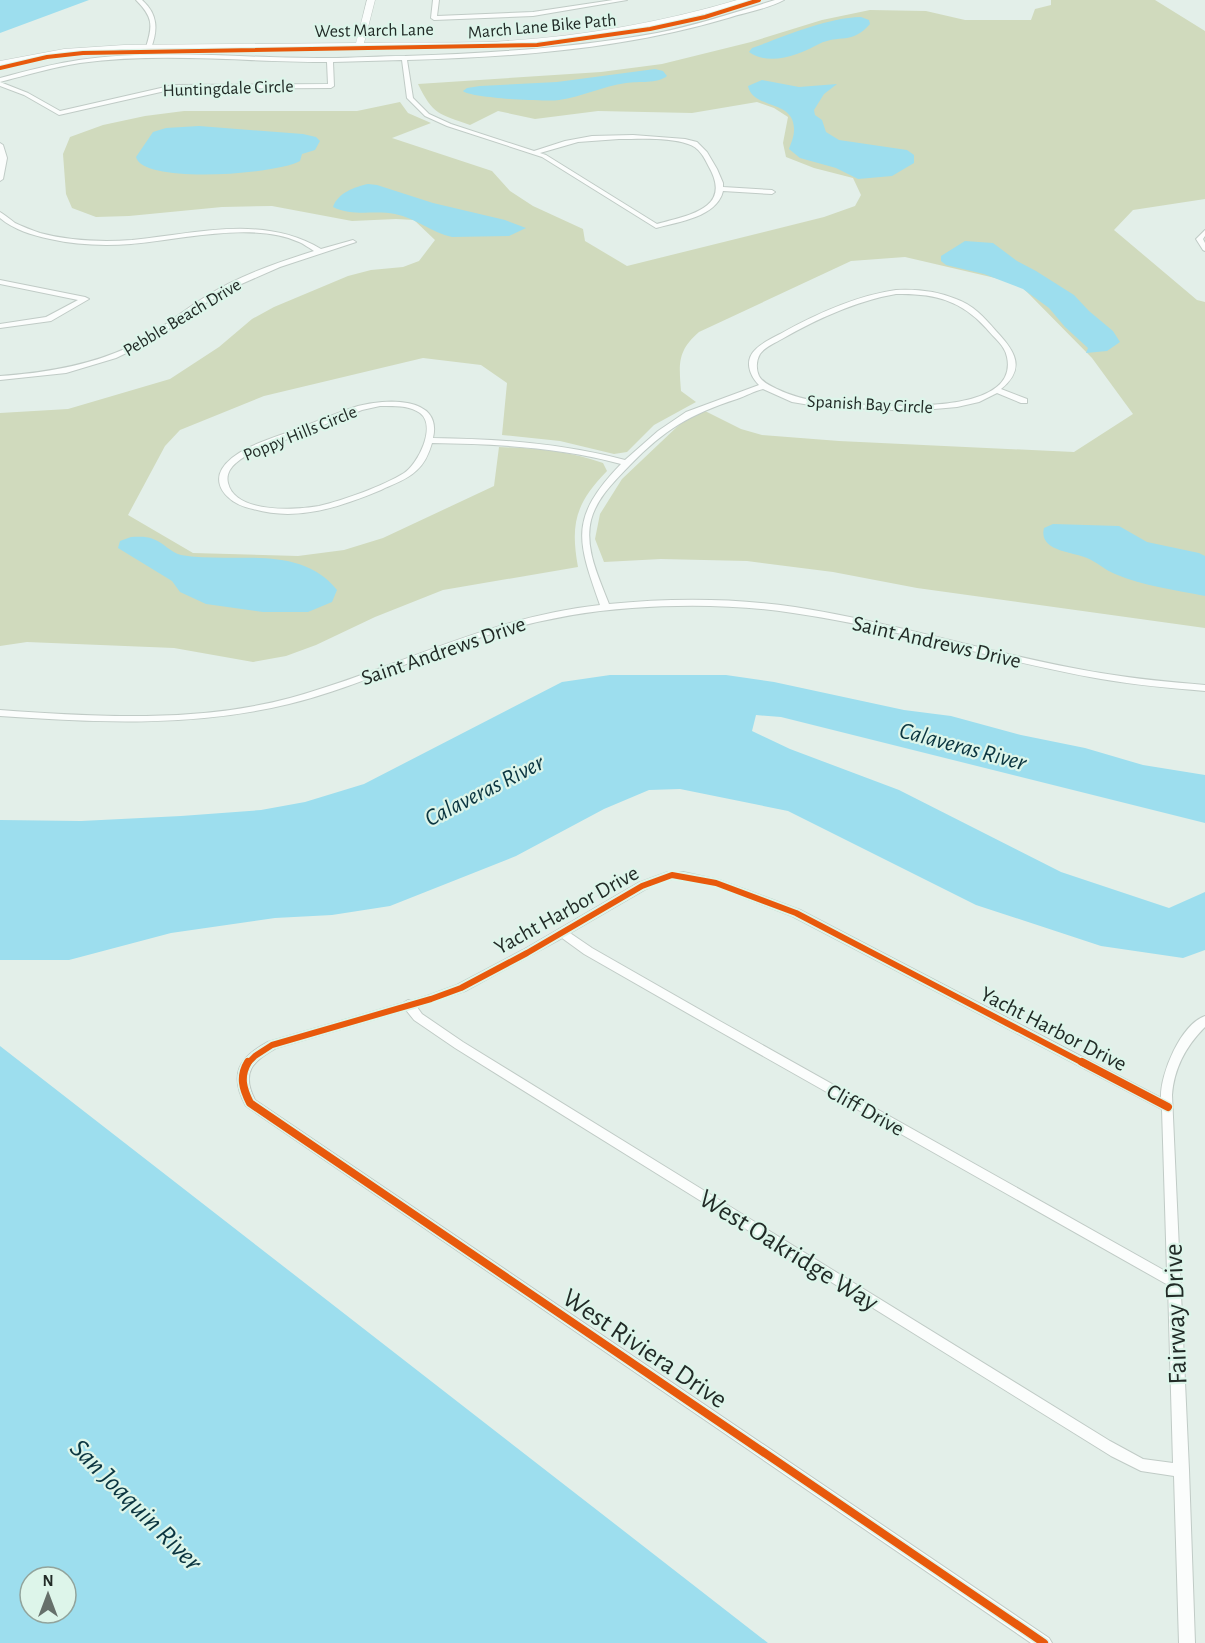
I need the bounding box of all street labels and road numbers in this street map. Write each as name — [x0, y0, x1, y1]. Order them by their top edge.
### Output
street label: March Lane Bike Path — [467, 12, 617, 42]
street label: West March Lane — [314, 21, 434, 41]
street label: Huntingdale Circle — [162, 78, 294, 100]
street label: Pebble Beach Drive — [120, 276, 245, 360]
street label: Spanish Bay Circle — [807, 393, 933, 417]
street label: Poppy Hills Circle — [241, 403, 360, 465]
street label: Saint Andrews Drive — [850, 612, 1023, 672]
street label: Saint Andrews Drive — [358, 613, 528, 689]
street label: Yacht Harbor Drive — [491, 861, 642, 959]
street label: Yacht Harbor Drive — [977, 983, 1130, 1075]
street label: Cliff Drive — [823, 1080, 908, 1140]
street label: West Oakridge Way — [694, 1184, 884, 1318]
street label: Fairway Drive — [1160, 1243, 1192, 1385]
street label: West Riviera Drive — [558, 1284, 732, 1413]

